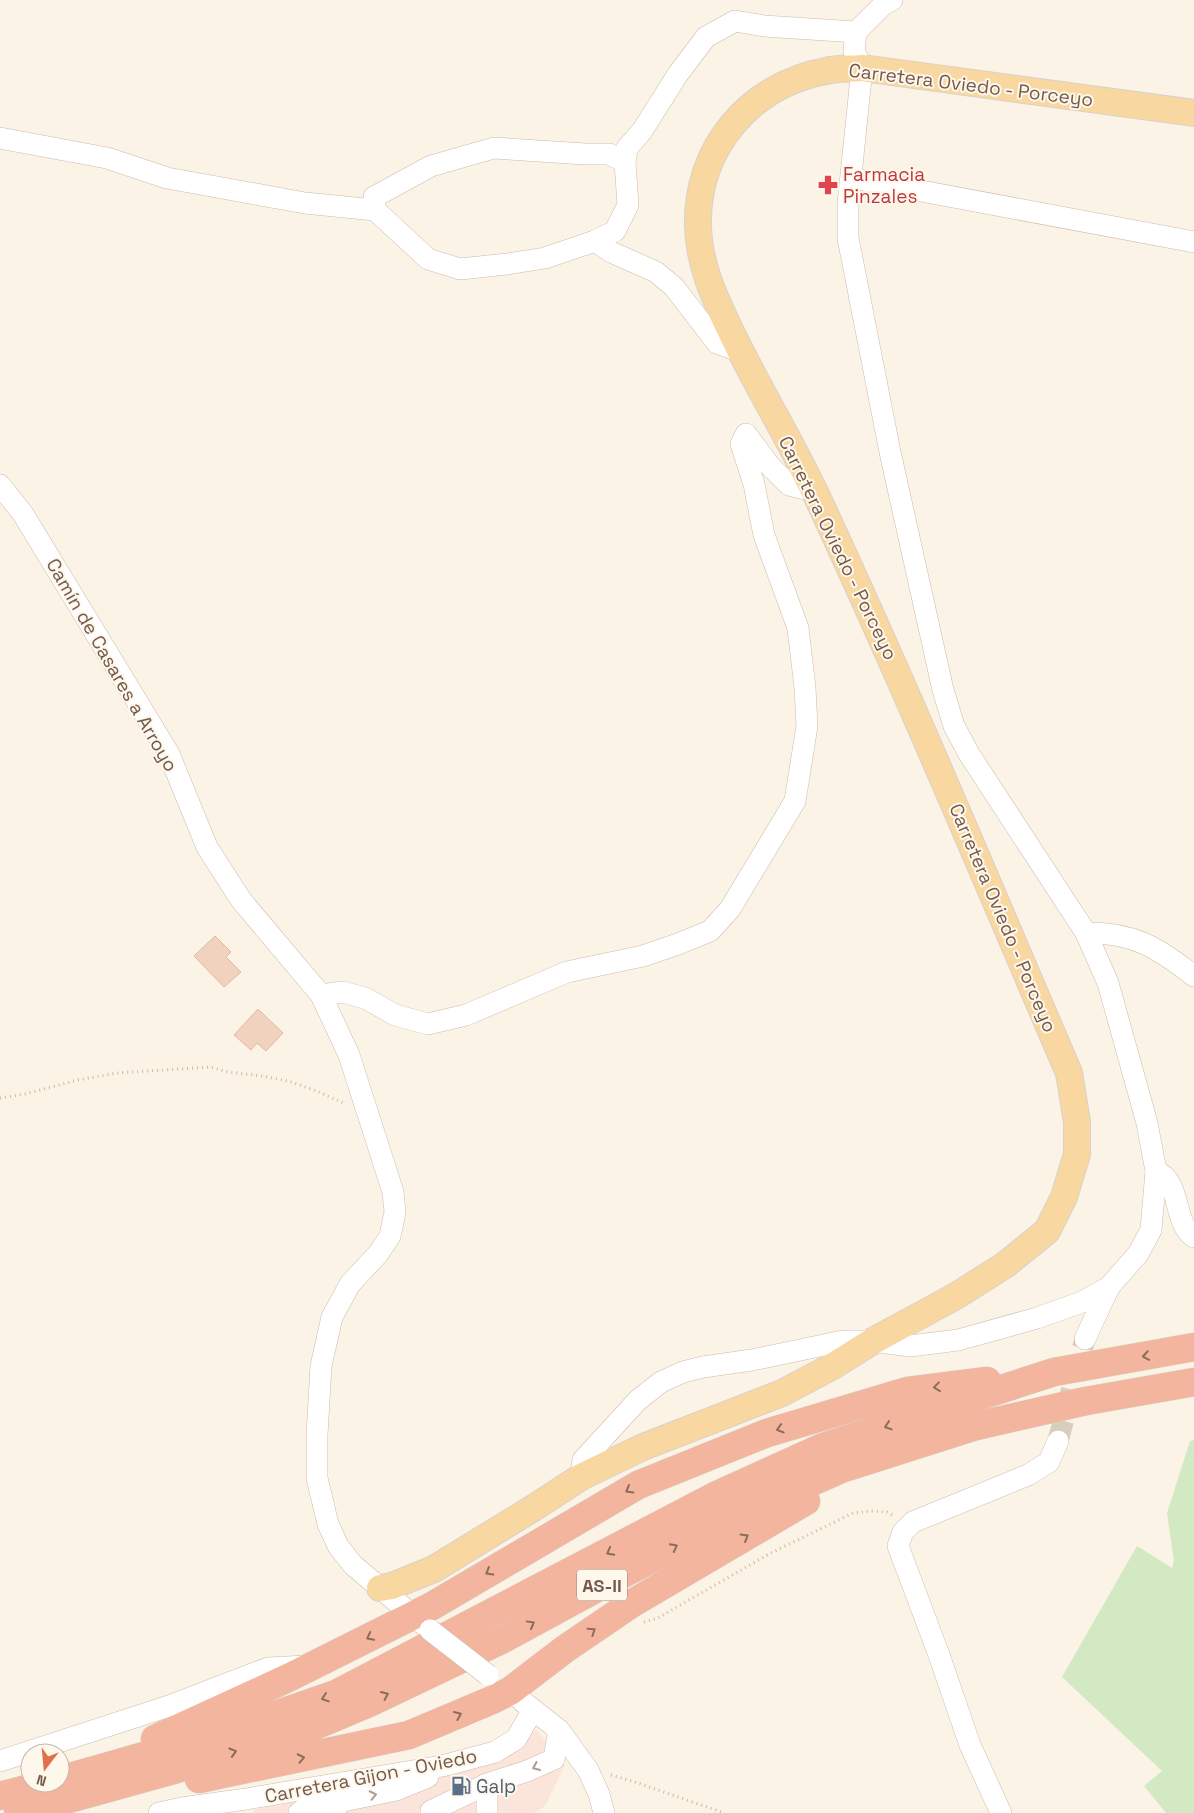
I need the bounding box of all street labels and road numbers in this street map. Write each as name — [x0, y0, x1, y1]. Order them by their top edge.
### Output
street label: Carretera Oviedo - Porceyo — [847, 58, 1095, 112]
street label: Carretera Oviedo - Porceyo — [773, 432, 903, 664]
street label: Camín de Casares a Arroyo — [41, 554, 183, 776]
street label: Carretera Oviedo - Porceyo — [943, 800, 1063, 1036]
road number: AS-II — [577, 1570, 627, 1600]
street label: Carretera Gijon - Oviedo — [263, 1743, 479, 1809]

